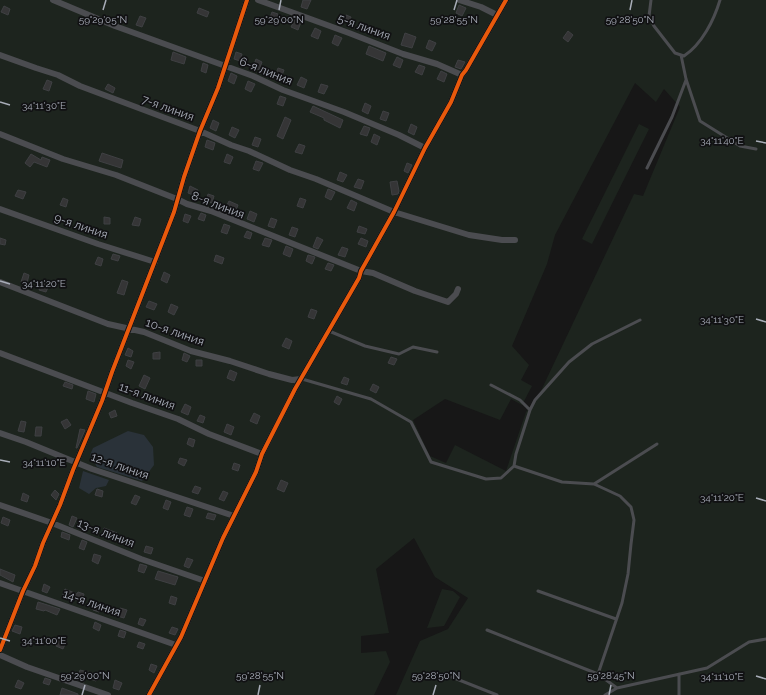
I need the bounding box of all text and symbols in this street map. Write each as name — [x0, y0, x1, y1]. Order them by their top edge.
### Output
street label: 5-я линия — [336, 11, 392, 43]
text: 59°29'05"N — [79, 14, 127, 25]
text: 59°29'00"N — [254, 14, 304, 25]
text: 59°28'55"N — [430, 14, 478, 25]
text: 59°28'50"N — [606, 14, 654, 25]
street label: 6-я линия — [237, 54, 295, 88]
street label: 7-я линия — [140, 92, 196, 124]
text: 34°11'30"E — [22, 100, 66, 111]
text: 34°11'40"E — [700, 135, 744, 146]
street label: 8-я линия — [189, 188, 247, 222]
street label: 9-я линия — [52, 210, 110, 242]
text: 34°11'20"E — [22, 278, 66, 289]
text: 34°11'30"E — [700, 314, 744, 325]
street label: 10-я линия — [144, 315, 206, 349]
street label: 11-я линия — [117, 379, 177, 413]
street label: 12-я линия — [89, 450, 151, 482]
text: 34°11'10"E — [22, 457, 66, 468]
text: 34°11'20"E — [700, 492, 744, 503]
street label: 13-я линия — [75, 516, 137, 550]
street label: 14-я линия — [61, 587, 123, 619]
text: 34°11'00"E — [22, 635, 66, 646]
text: 59°29'00"N — [60, 670, 110, 681]
text: 59°28'55"N — [236, 670, 284, 681]
text: 59°28'50"N — [412, 670, 460, 681]
text: 59°28'45"N — [587, 670, 635, 681]
text: 34°11'10"E — [700, 671, 744, 682]

